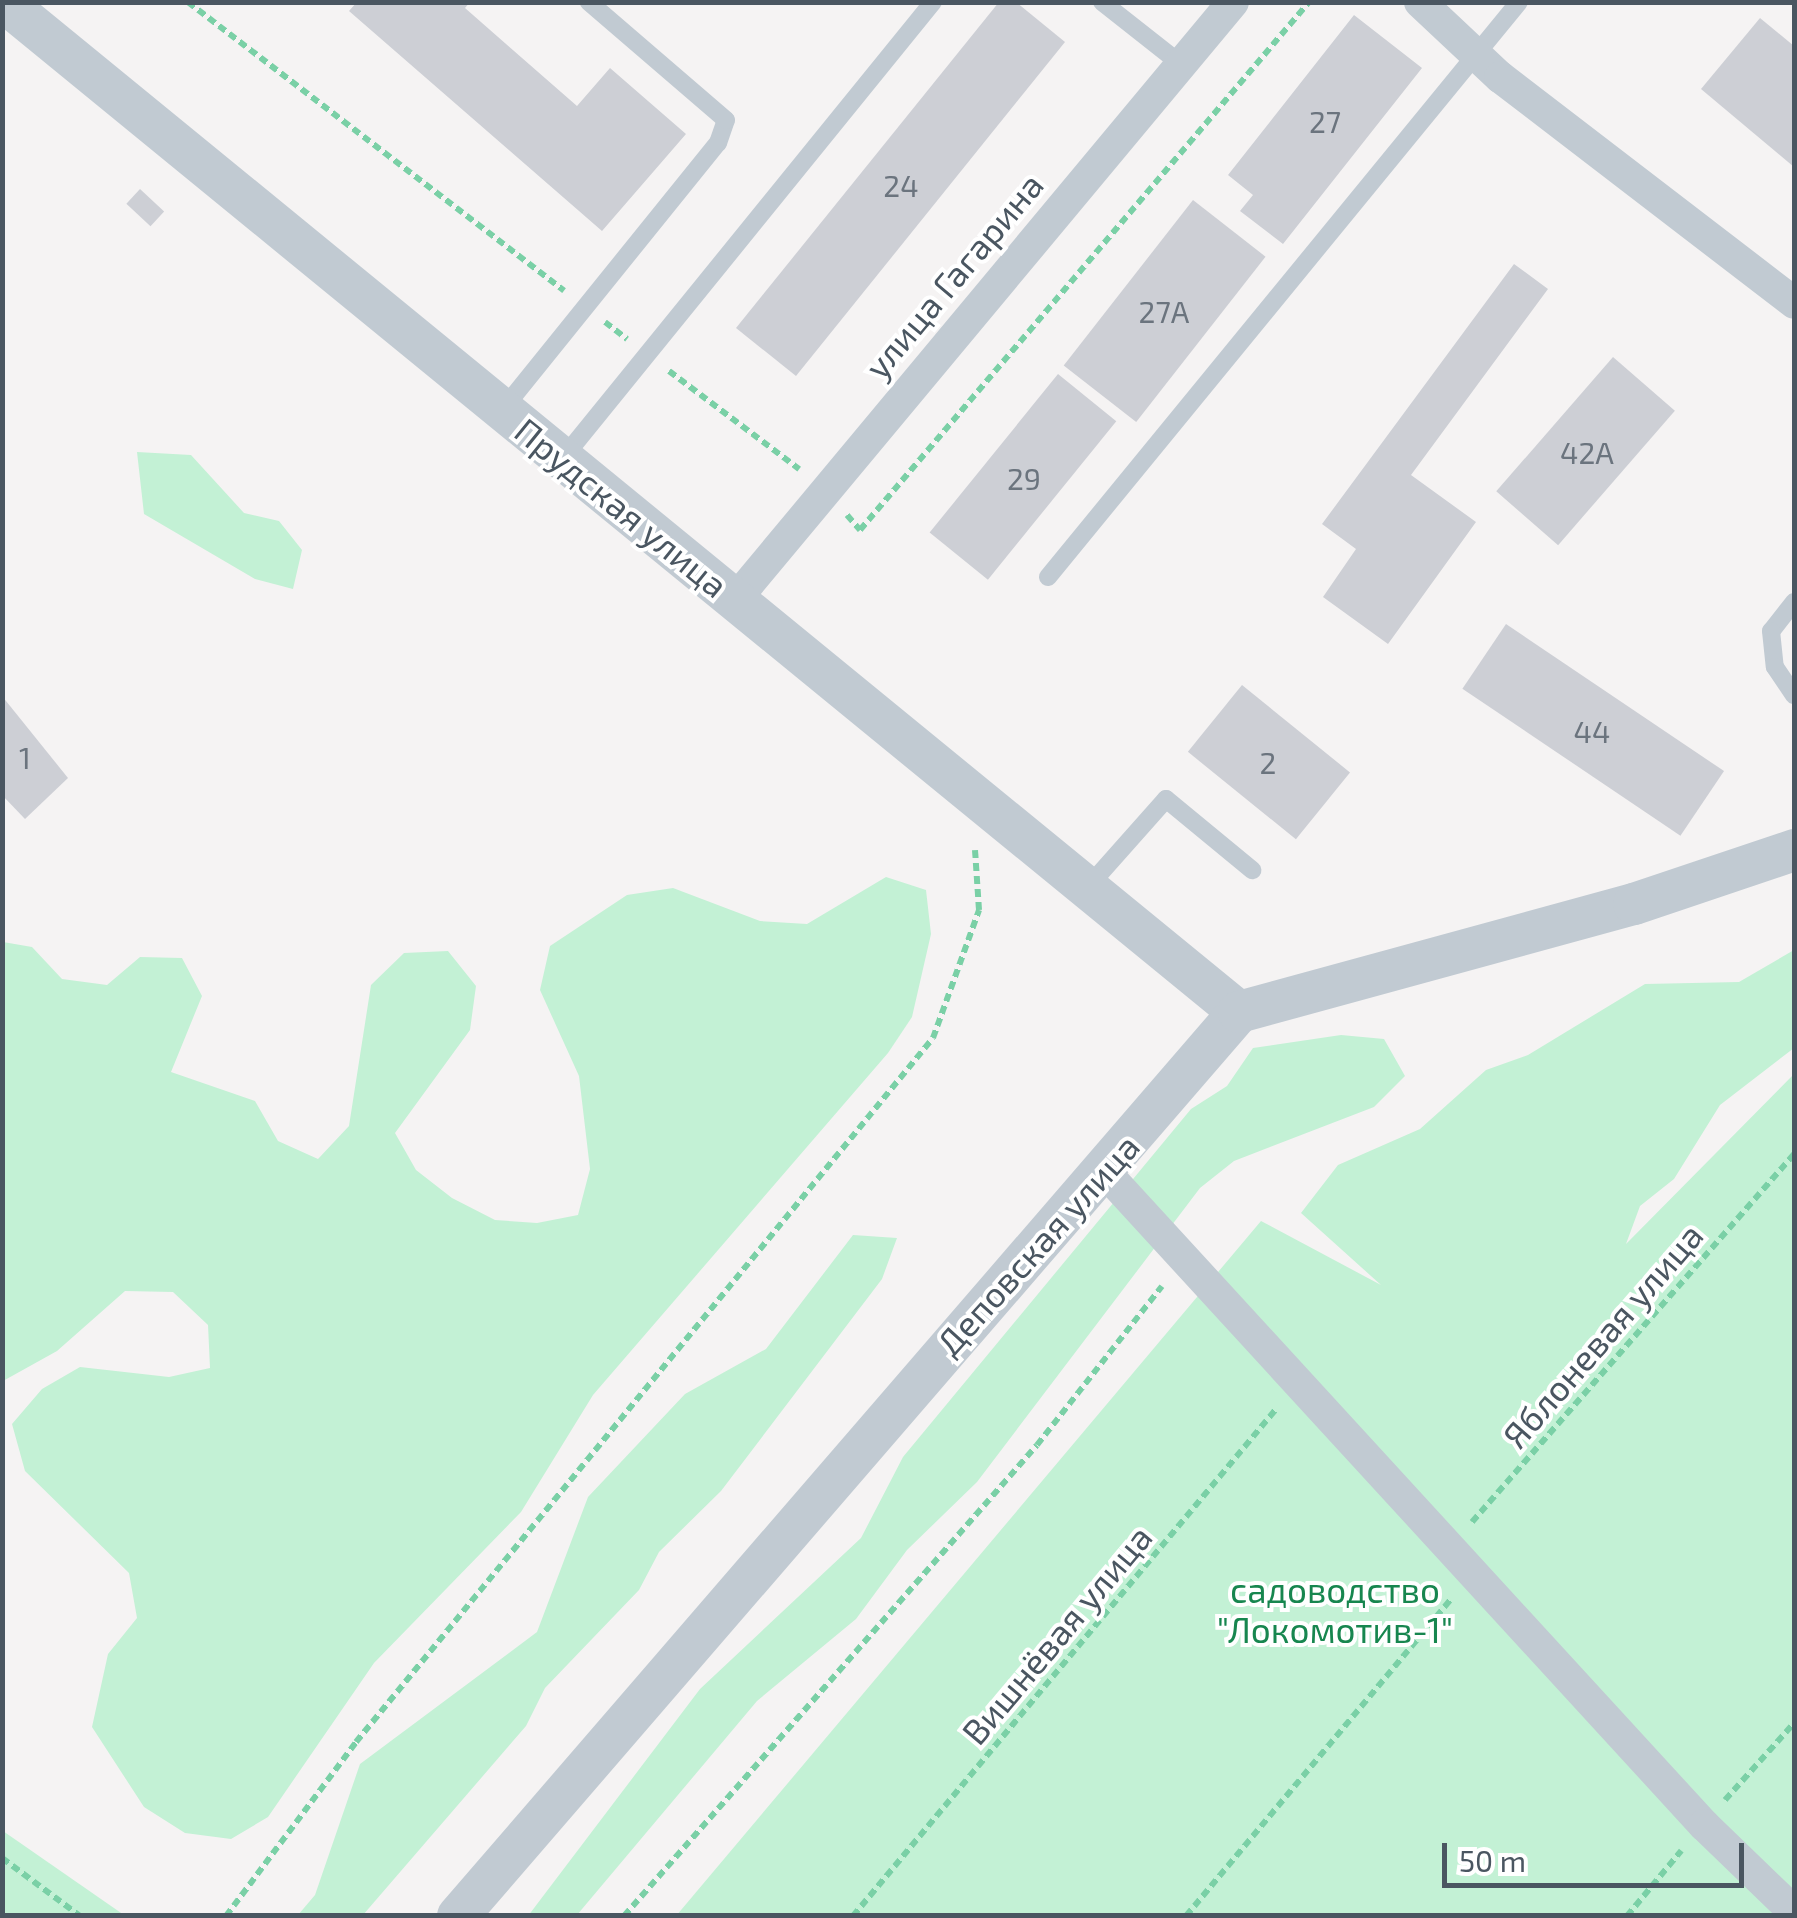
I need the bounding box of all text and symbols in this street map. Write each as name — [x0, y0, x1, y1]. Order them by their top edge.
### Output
house number: 27 — [1309, 103, 1341, 139]
street label: улица Гагарина — [855, 164, 1051, 386]
house number: 24 — [883, 167, 919, 203]
house number: 27А — [1139, 293, 1189, 329]
street label: Прудская улица — [507, 409, 737, 605]
house number: 42А — [1560, 434, 1614, 470]
house number: 29 — [1007, 460, 1041, 496]
house number: 44 — [1574, 713, 1610, 749]
house number: 1 — [19, 739, 31, 775]
house number: 2 — [1260, 744, 1276, 780]
street label: Деповская улица — [927, 1125, 1147, 1363]
street label: Яблоневая улица — [1493, 1214, 1711, 1456]
street label: Вишнёвая улица — [952, 1516, 1160, 1752]
park label: садоводство "Локомотив-1" — [1217, 1568, 1453, 1650]
scale bar — [1447, 1823, 1750, 1885]
text: 50 m — [1459, 1842, 1526, 1878]

